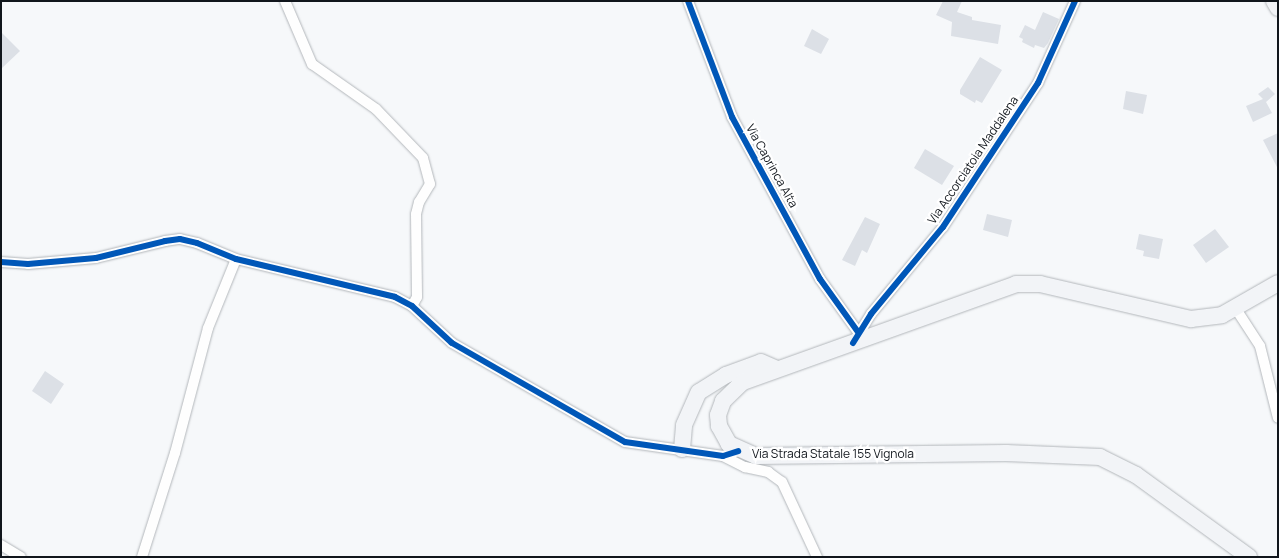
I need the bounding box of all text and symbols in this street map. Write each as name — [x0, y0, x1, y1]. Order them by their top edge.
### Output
street label: Via Accorciatoia Maddalena — [925, 93, 1021, 227]
street label: Via Caprinca Alta — [743, 122, 801, 210]
street label: Via Strada Statale 155 Vignola — [752, 447, 914, 461]

